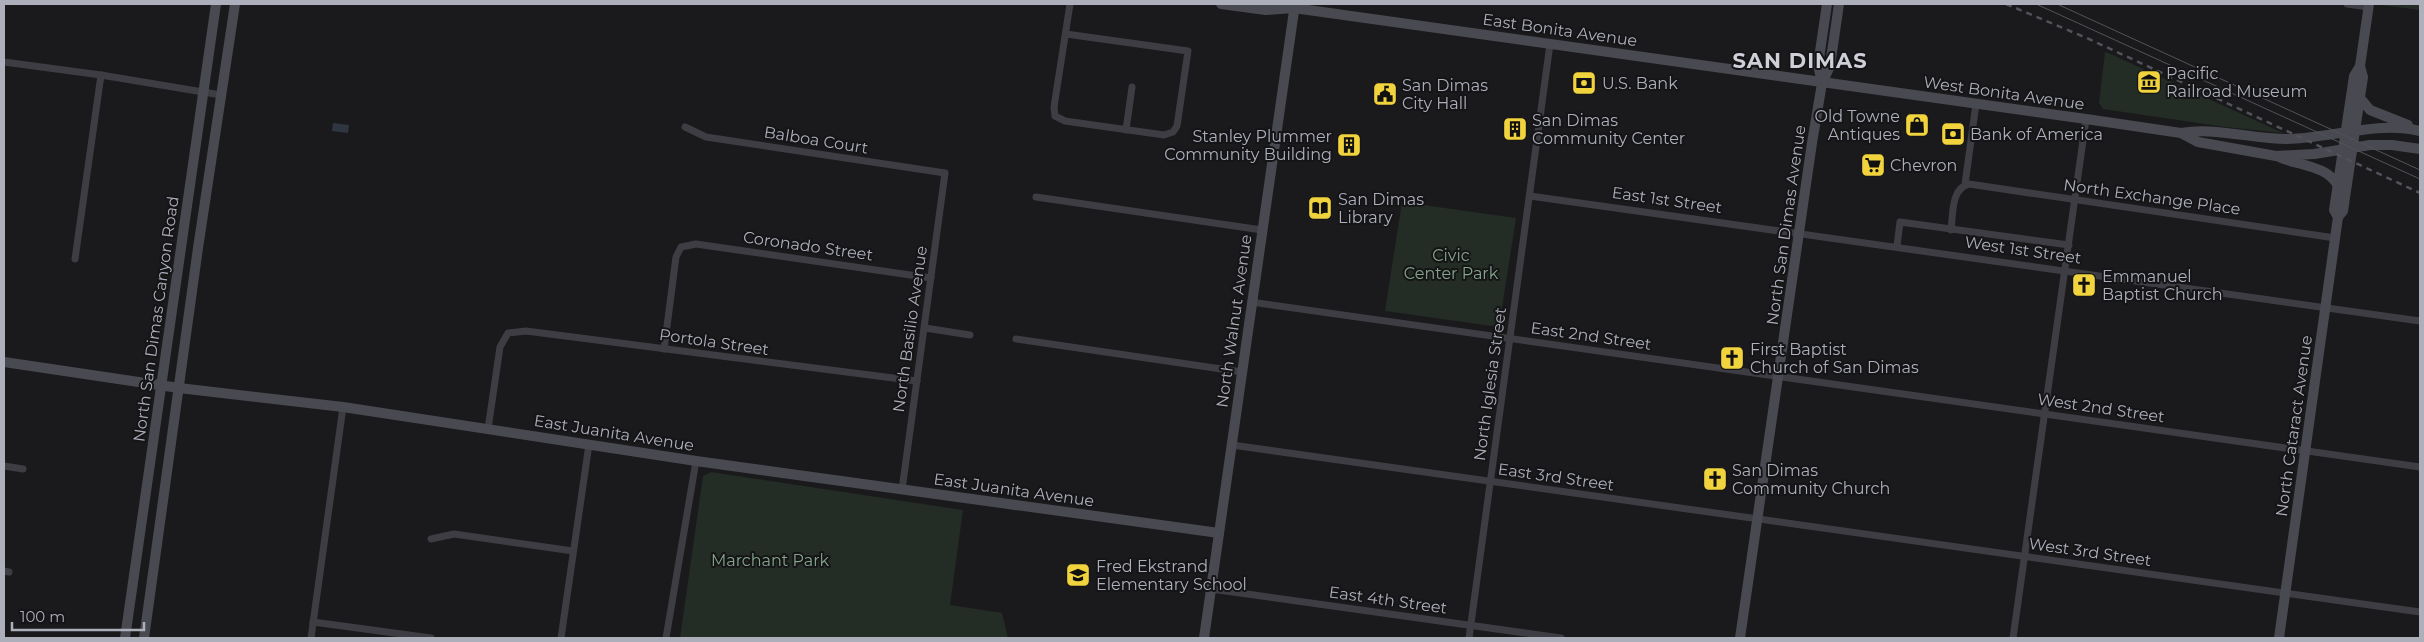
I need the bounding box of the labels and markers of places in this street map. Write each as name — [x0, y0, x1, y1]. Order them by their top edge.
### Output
place label: Pacific Railroad Museum — [2166, 64, 2307, 101]
museum icon: Pacific Railroad Museum — [2136, 69, 2162, 95]
bank icon: U.S. Bank — [1571, 70, 1597, 96]
place label: U.S. Bank — [1602, 74, 1678, 93]
place label: San Dimas City Hall — [1402, 76, 1488, 113]
public building icon: San Dimas City Hall — [1372, 81, 1398, 107]
place label: Old Towne Antiques — [1815, 107, 1900, 144]
place label: San Dimas Community Center — [1532, 111, 1685, 148]
shop icon: Old Towne Antiques — [1904, 112, 1930, 138]
building icon: San Dimas Community Center — [1502, 116, 1528, 142]
bank icon: Bank of America — [1940, 121, 1966, 147]
place label: Bank of America — [1970, 125, 2103, 144]
place label: Stanley Plummer Community Building — [1164, 127, 1332, 164]
building icon: Stanley Plummer Community Building — [1336, 132, 1362, 158]
supermarket icon: Chevron — [1860, 152, 1886, 178]
place label: Chevron — [1890, 156, 1957, 175]
place label: San Dimas Library — [1338, 190, 1424, 227]
library icon: San Dimas Library — [1307, 195, 1333, 221]
place label: Emmanuel Baptist Church — [2102, 267, 2222, 304]
church icon: Emmanuel Baptist Church — [2071, 272, 2097, 298]
place label: First Baptist Church of San Dimas — [1750, 340, 1919, 377]
church icon: First Baptist Church of San Dimas — [1719, 345, 1745, 371]
place label: San Dimas Community Church — [1732, 461, 1890, 498]
church icon: San Dimas Community Church — [1702, 466, 1728, 492]
place label: Fred Ekstrand Elementary School — [1096, 557, 1247, 594]
school or university icon: Fred Ekstrand Elementary School — [1065, 562, 1091, 588]

